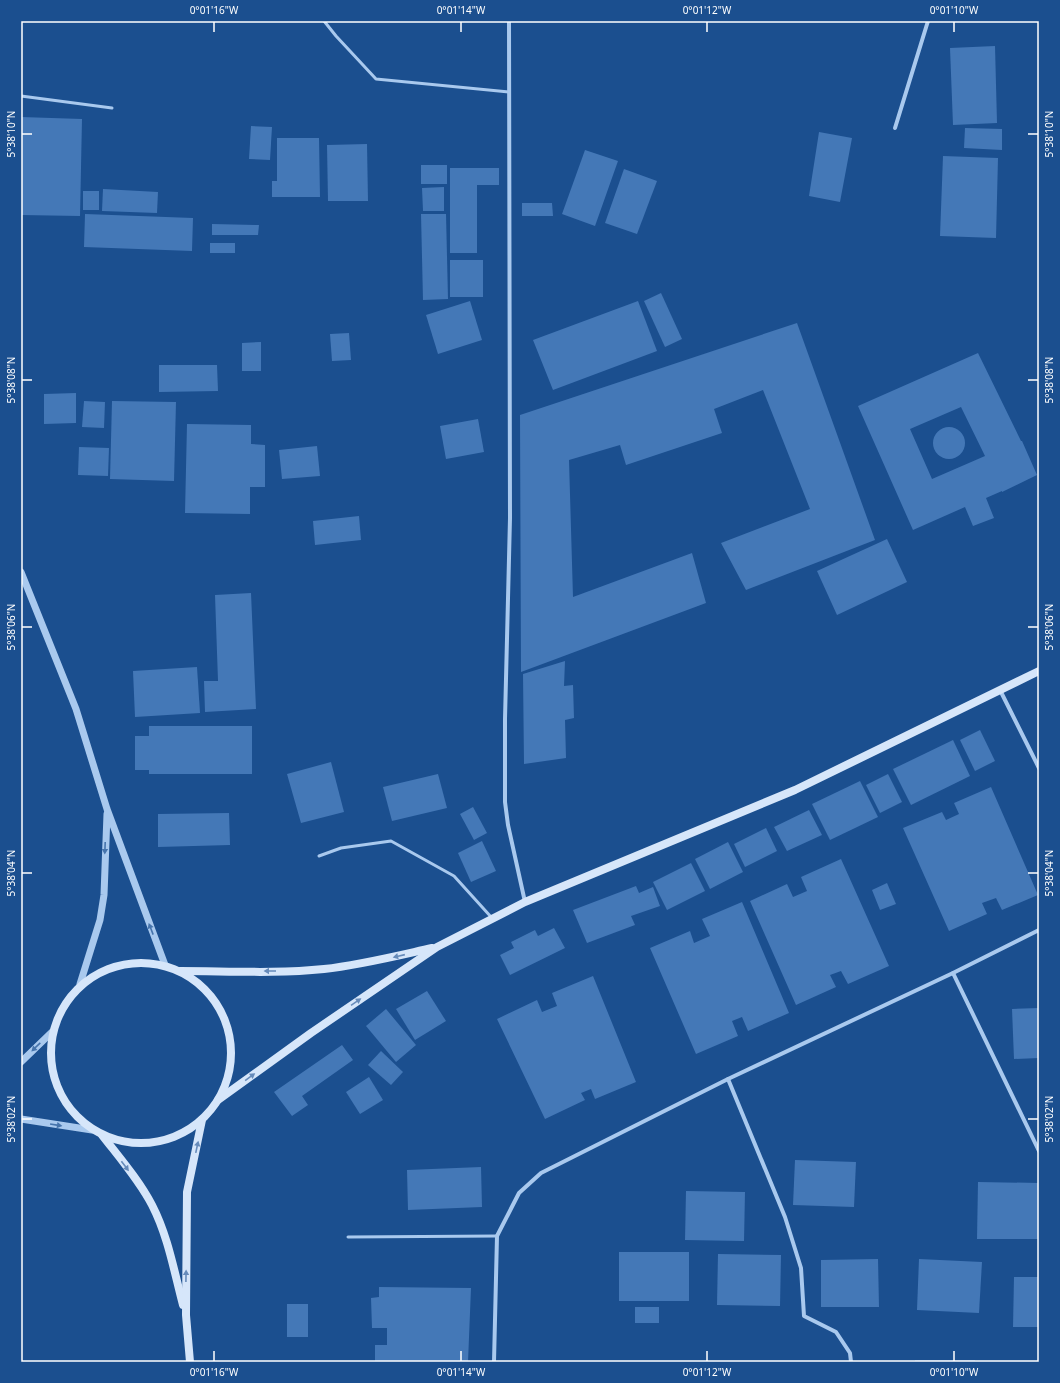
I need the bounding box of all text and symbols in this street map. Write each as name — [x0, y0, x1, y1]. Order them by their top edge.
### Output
text: 0°01'16"W — [190, 3, 239, 17]
text: 0°01'14"W — [437, 3, 486, 17]
text: 0°01'12"W — [683, 3, 732, 17]
text: 0°01'10"W — [930, 3, 979, 17]
text: 5°38'10"N — [4, 111, 18, 157]
text: 5°38'10"N — [1042, 111, 1056, 157]
text: 5°38'08"N — [4, 357, 18, 403]
text: 5°38'08"N — [1042, 357, 1056, 403]
text: 5°38'06"N — [4, 604, 18, 650]
text: 5°38'06"N — [1042, 604, 1056, 650]
one-way arrow — [102, 842, 109, 854]
text: 5°38'04"N — [4, 850, 18, 896]
text: 5°38'04"N — [1042, 850, 1056, 896]
one-way arrow — [148, 923, 154, 935]
one-way arrow — [392, 953, 405, 959]
one-way arrow — [263, 968, 276, 974]
one-way arrow — [351, 998, 362, 1006]
one-way arrow — [31, 1042, 41, 1052]
one-way arrow — [245, 1073, 255, 1081]
text: 5°38'02"N — [4, 1096, 18, 1142]
text: 5°38'02"N — [1042, 1096, 1056, 1142]
one-way arrow — [50, 1122, 63, 1128]
one-way arrow — [194, 1141, 200, 1153]
one-way arrow — [121, 1161, 129, 1171]
one-way arrow — [183, 1270, 190, 1282]
text: 0°01'16"W — [190, 1365, 239, 1379]
text: 0°01'14"W — [437, 1365, 486, 1379]
text: 0°01'12"W — [683, 1365, 732, 1379]
text: 0°01'10"W — [930, 1365, 979, 1379]

